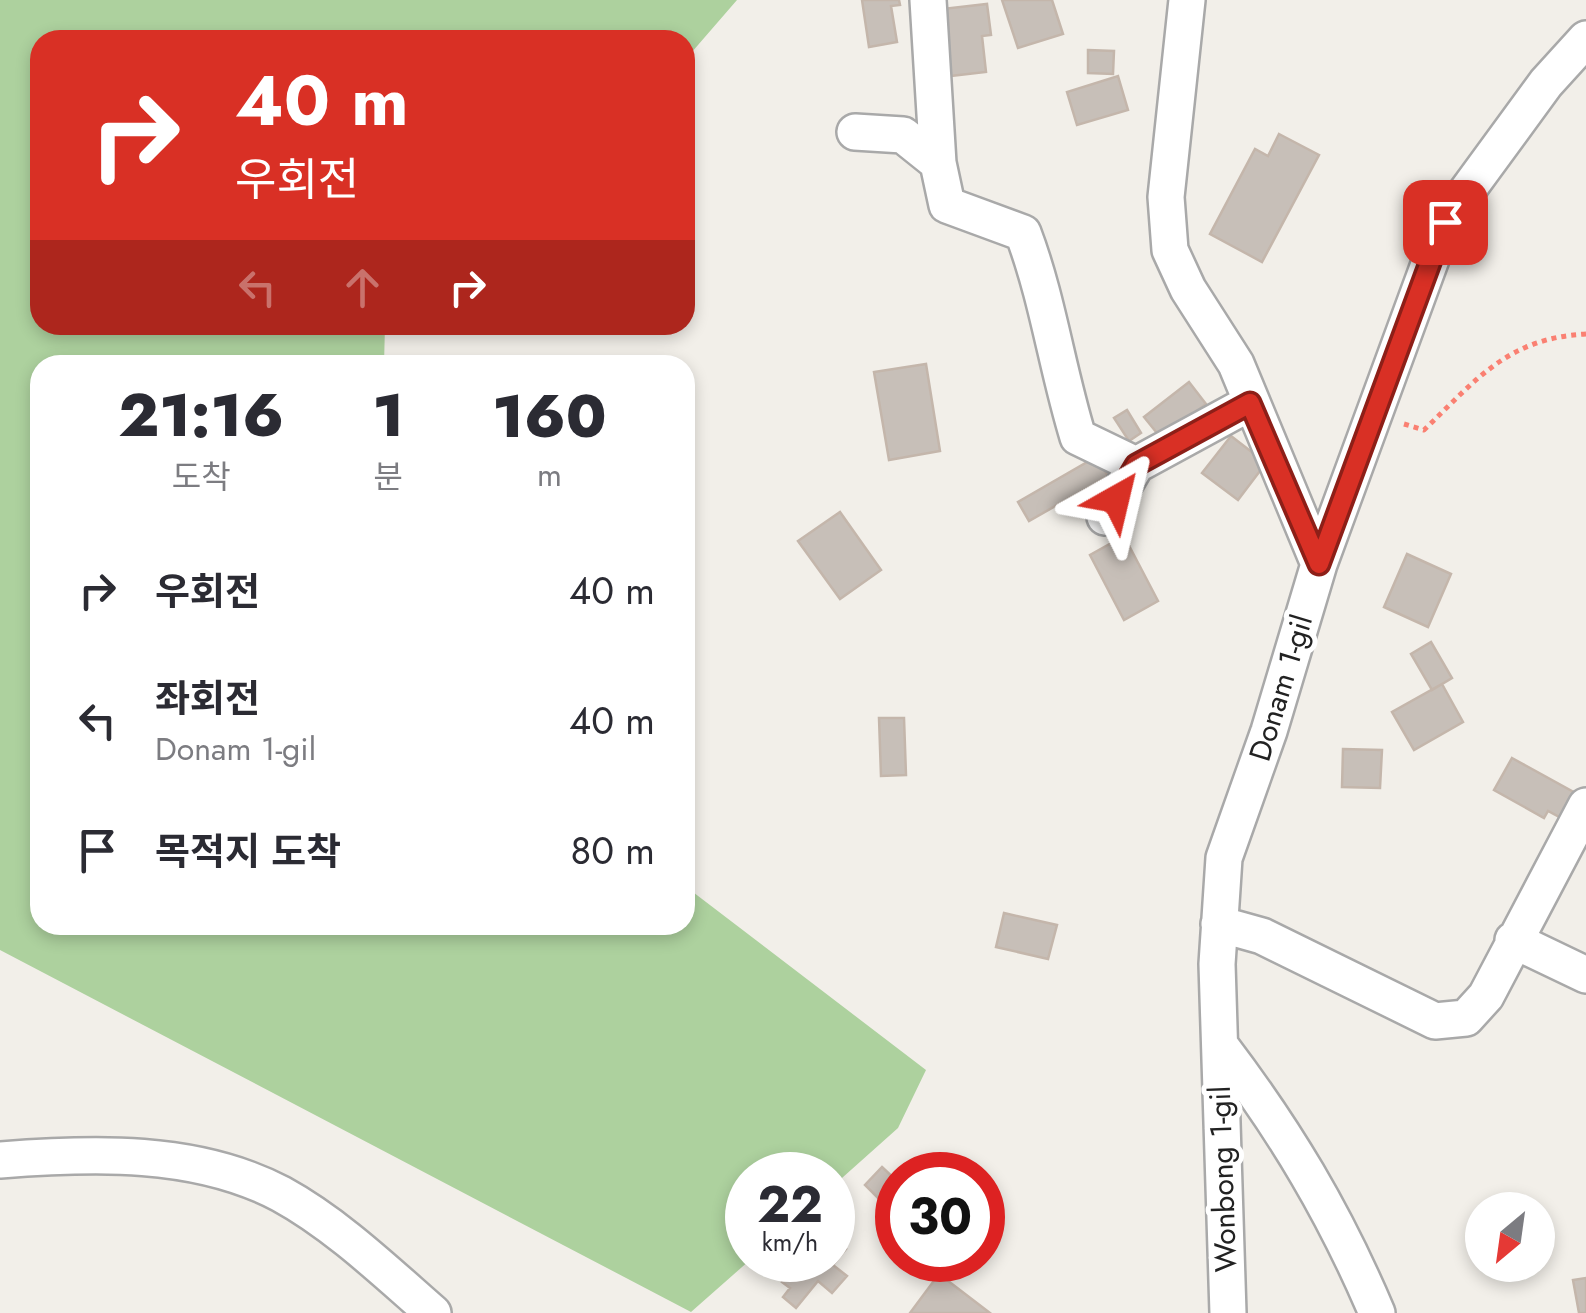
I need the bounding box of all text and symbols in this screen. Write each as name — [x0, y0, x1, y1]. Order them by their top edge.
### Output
text: 40 m — [235, 50, 409, 151]
icon: right — [70, 70, 200, 200]
text: 우회전 — [235, 147, 359, 212]
pin — [1403, 180, 1488, 265]
icon: arrive — [1418, 195, 1473, 250]
icon: left — [230, 260, 285, 315]
icon: ahead — [335, 260, 390, 315]
icon: right — [440, 260, 495, 315]
text: 21:16 — [118, 372, 284, 459]
text: 1 — [372, 372, 404, 459]
text: 160 — [492, 373, 607, 460]
position arrow — [1064, 447, 1168, 551]
text: m — [537, 452, 562, 498]
text: 도착 — [172, 454, 231, 500]
text: 분 — [373, 454, 403, 500]
icon: right — [70, 563, 125, 618]
text: 40 m — [569, 563, 655, 618]
text: 우회전 — [155, 564, 260, 619]
street label: Donam 1-gil — [1238, 609, 1323, 766]
text: 좌회전 — [155, 671, 260, 726]
icon: left — [70, 693, 125, 748]
text: 40 m — [569, 693, 655, 748]
text: Donam 1-gil — [155, 726, 316, 772]
icon: arrive — [70, 823, 125, 878]
text: 80 m — [570, 823, 655, 878]
text: 목적지 도착 — [155, 824, 341, 879]
street label: Wonbong 1-gil — [1198, 1085, 1247, 1273]
speed limit sign: 30 — [875, 1152, 1005, 1282]
text: 22 — [757, 1168, 823, 1241]
north arrow — [1465, 1192, 1555, 1282]
map controls — [1465, 1192, 1555, 1282]
text: km/h — [762, 1224, 818, 1260]

